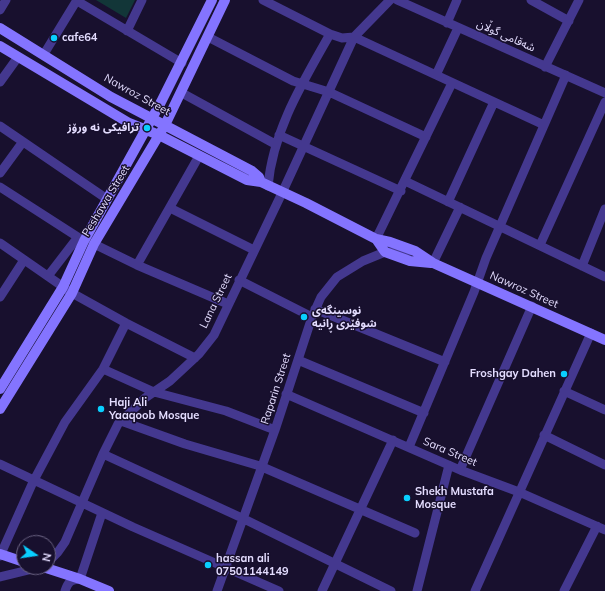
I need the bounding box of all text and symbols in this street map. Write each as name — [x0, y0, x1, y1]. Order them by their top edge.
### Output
street label: شەقامی گوڵان — [475, 17, 537, 55]
place label: cafe64 — [62, 31, 97, 45]
marker: cafe64 — [49, 33, 59, 43]
street label: Nawroz Street — [102, 71, 172, 119]
place label: ترافیکی نه ورۆز — [67, 121, 139, 135]
marker: ترافیکی نه ورۆز — [142, 123, 152, 133]
street label: Peshawa Street — [80, 163, 132, 239]
street label: Nawroz Street — [488, 269, 560, 311]
street label: Lana Street — [197, 272, 235, 330]
place label: نوسینگەی شوفێری ڕانیە — [312, 304, 377, 330]
marker: نوسینگەی شوفێری ڕانیە — [299, 312, 309, 322]
street label: Raparin Street — [258, 352, 294, 426]
place label: Froshgay Dahen — [470, 367, 556, 381]
marker: Froshgay Dahen — [559, 369, 569, 379]
place label: Haji Ali Yaaqoob Mosque — [109, 396, 199, 422]
marker: Haji Ali Yaaqoob Mosque — [96, 404, 106, 414]
street label: Sara Street — [421, 435, 479, 469]
place label: Shekh Mustafa Mosque — [415, 485, 494, 511]
marker: Shekh Mustafa Mosque — [402, 493, 412, 503]
north arrow — [16, 535, 56, 575]
text: N — [39, 552, 54, 563]
place label: hassan ali 07501144149 — [216, 552, 289, 578]
marker: hassan ali 07501144149 — [203, 560, 213, 570]

